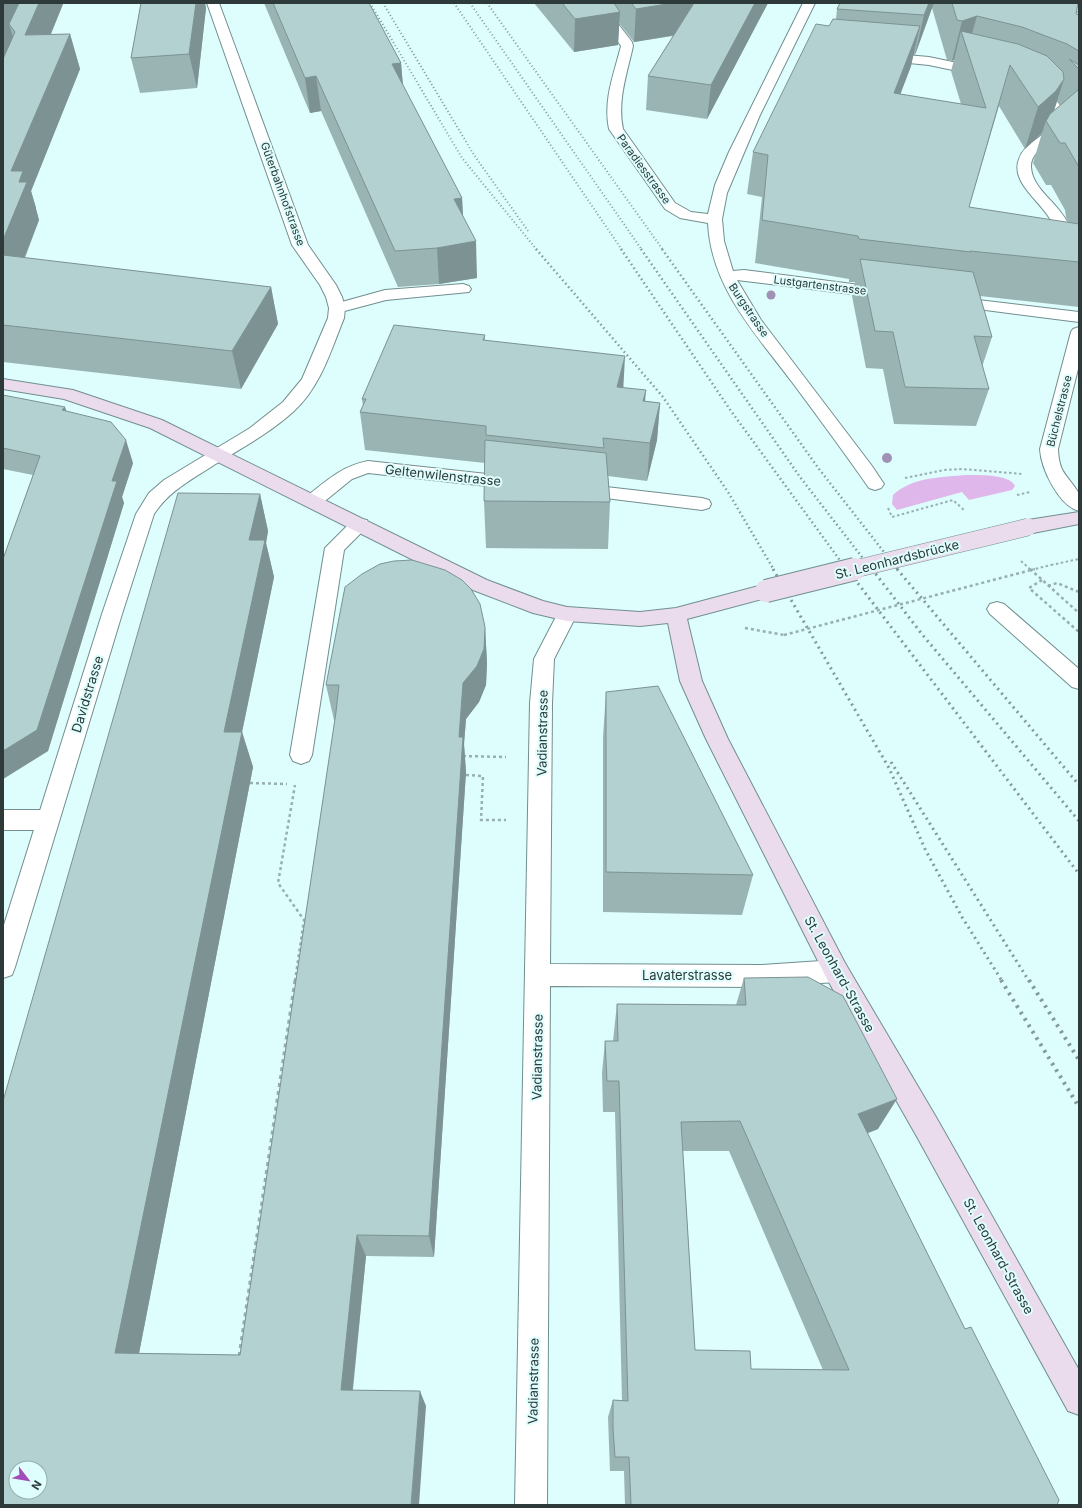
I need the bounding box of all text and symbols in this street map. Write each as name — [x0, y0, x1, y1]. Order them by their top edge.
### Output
street label: Paradiesstrasse — [614, 131, 674, 207]
street label: Güterbahnhofstrasse — [258, 140, 308, 248]
street label: Lustgartenstrasse — [773, 272, 867, 298]
street label: Burgstrasse — [726, 280, 772, 340]
street label: Büchelstrasse — [1043, 374, 1075, 448]
street label: Geltenwilenstrasse — [384, 461, 502, 489]
street label: St. Leonhardsbrücke — [833, 536, 961, 582]
street label: Davidstrasse — [68, 654, 106, 734]
street label: Vadianstrasse — [533, 690, 551, 776]
street label: St. Leonhard-Strasse — [801, 913, 879, 1035]
street label: Lavaterstrasse — [642, 967, 732, 983]
street label: Vadianstrasse — [528, 1014, 546, 1100]
street label: St. Leonhard-Strasse — [960, 1195, 1038, 1317]
street label: Vadianstrasse — [524, 1338, 542, 1424]
north arrow — [8, 1460, 48, 1500]
text: N — [28, 1478, 45, 1492]

